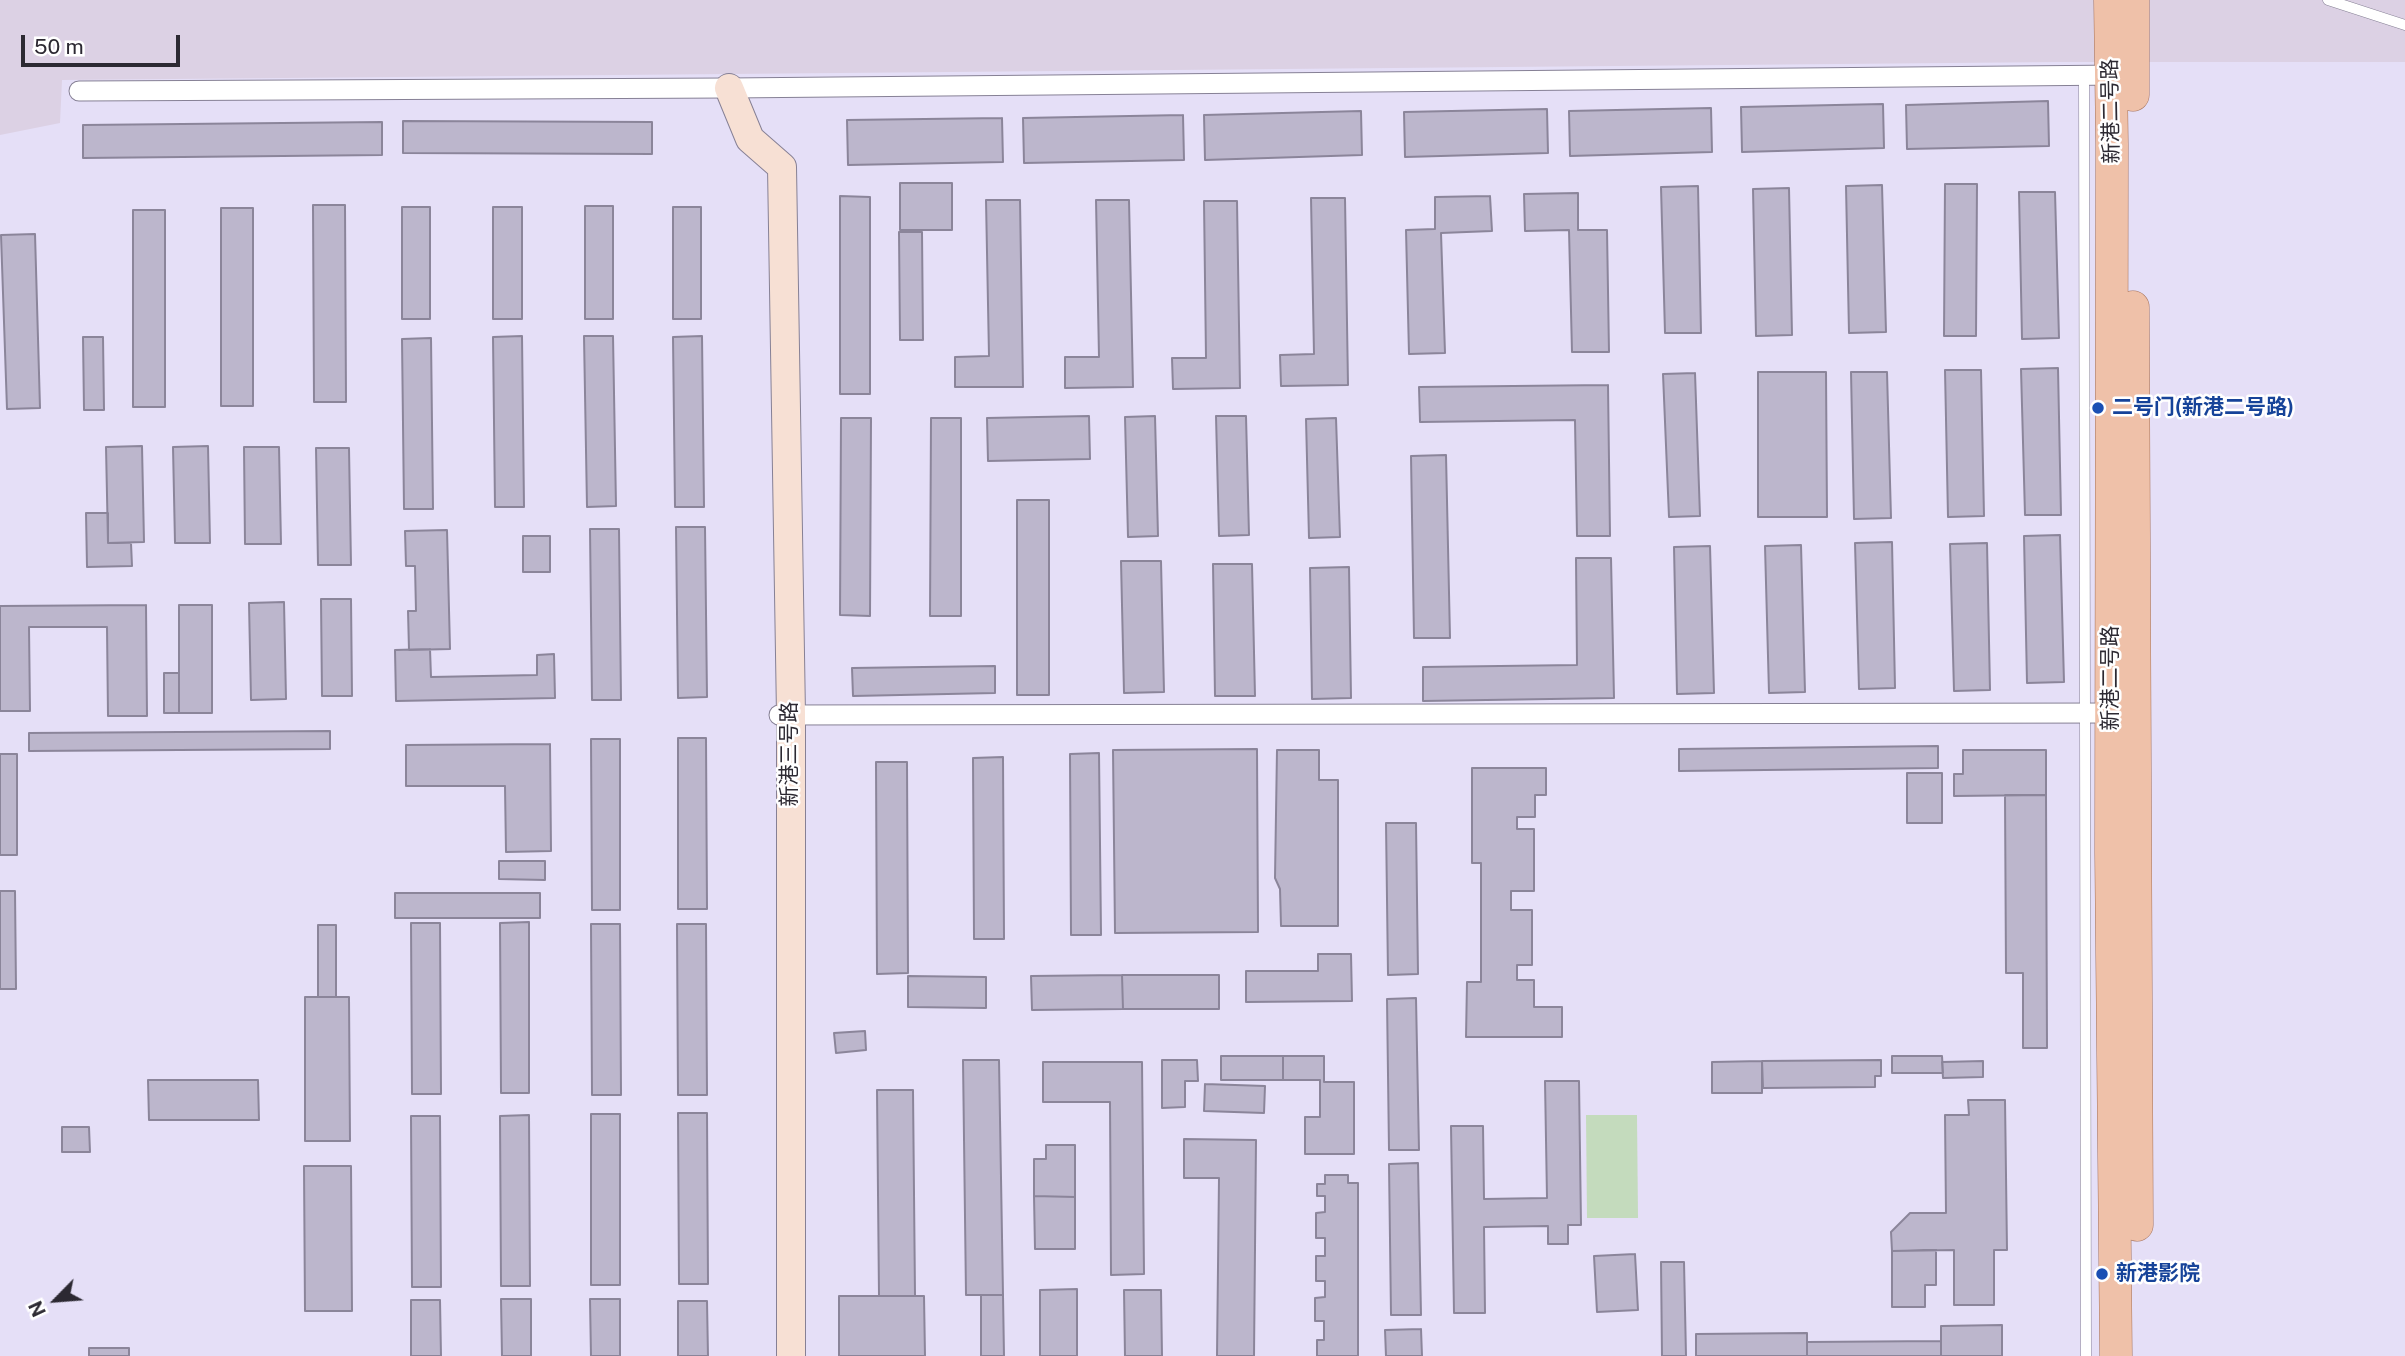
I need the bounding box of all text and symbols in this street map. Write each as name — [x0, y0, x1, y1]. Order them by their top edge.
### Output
scale bar — [24, 21, 184, 65]
text: 50 m — [34, 34, 84, 59]
street label: 新港二号路 — [2097, 58, 2125, 164]
place label: 二号门(新港二号路) — [2112, 395, 2294, 421]
marker: 二号门(新港二号路) — [2090, 400, 2106, 416]
street label: 新港二号路 — [2098, 626, 2124, 730]
street label: 新港三号路 — [777, 702, 803, 806]
place label: 新港影院 — [2116, 1261, 2200, 1287]
north arrow — [21, 1265, 91, 1335]
marker: 新港影院 — [2094, 1266, 2110, 1282]
text: N — [24, 1297, 50, 1320]

